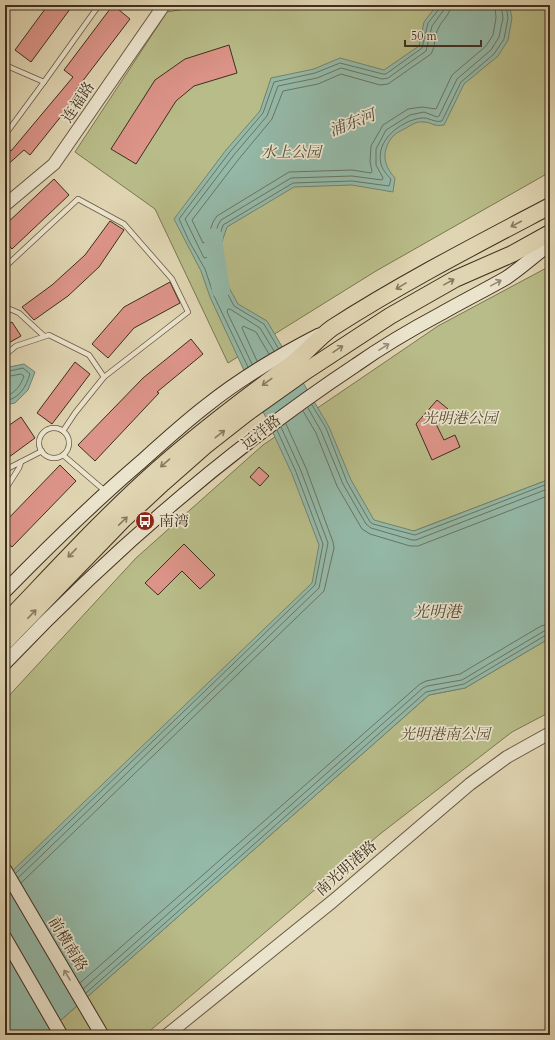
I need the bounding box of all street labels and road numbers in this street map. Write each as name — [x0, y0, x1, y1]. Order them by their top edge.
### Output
street label: 连福路 — [57, 78, 99, 126]
street label: 远洋路 — [237, 410, 285, 454]
street label: 南光明港路 — [311, 836, 381, 900]
street label: 前横南路 — [44, 913, 92, 975]

